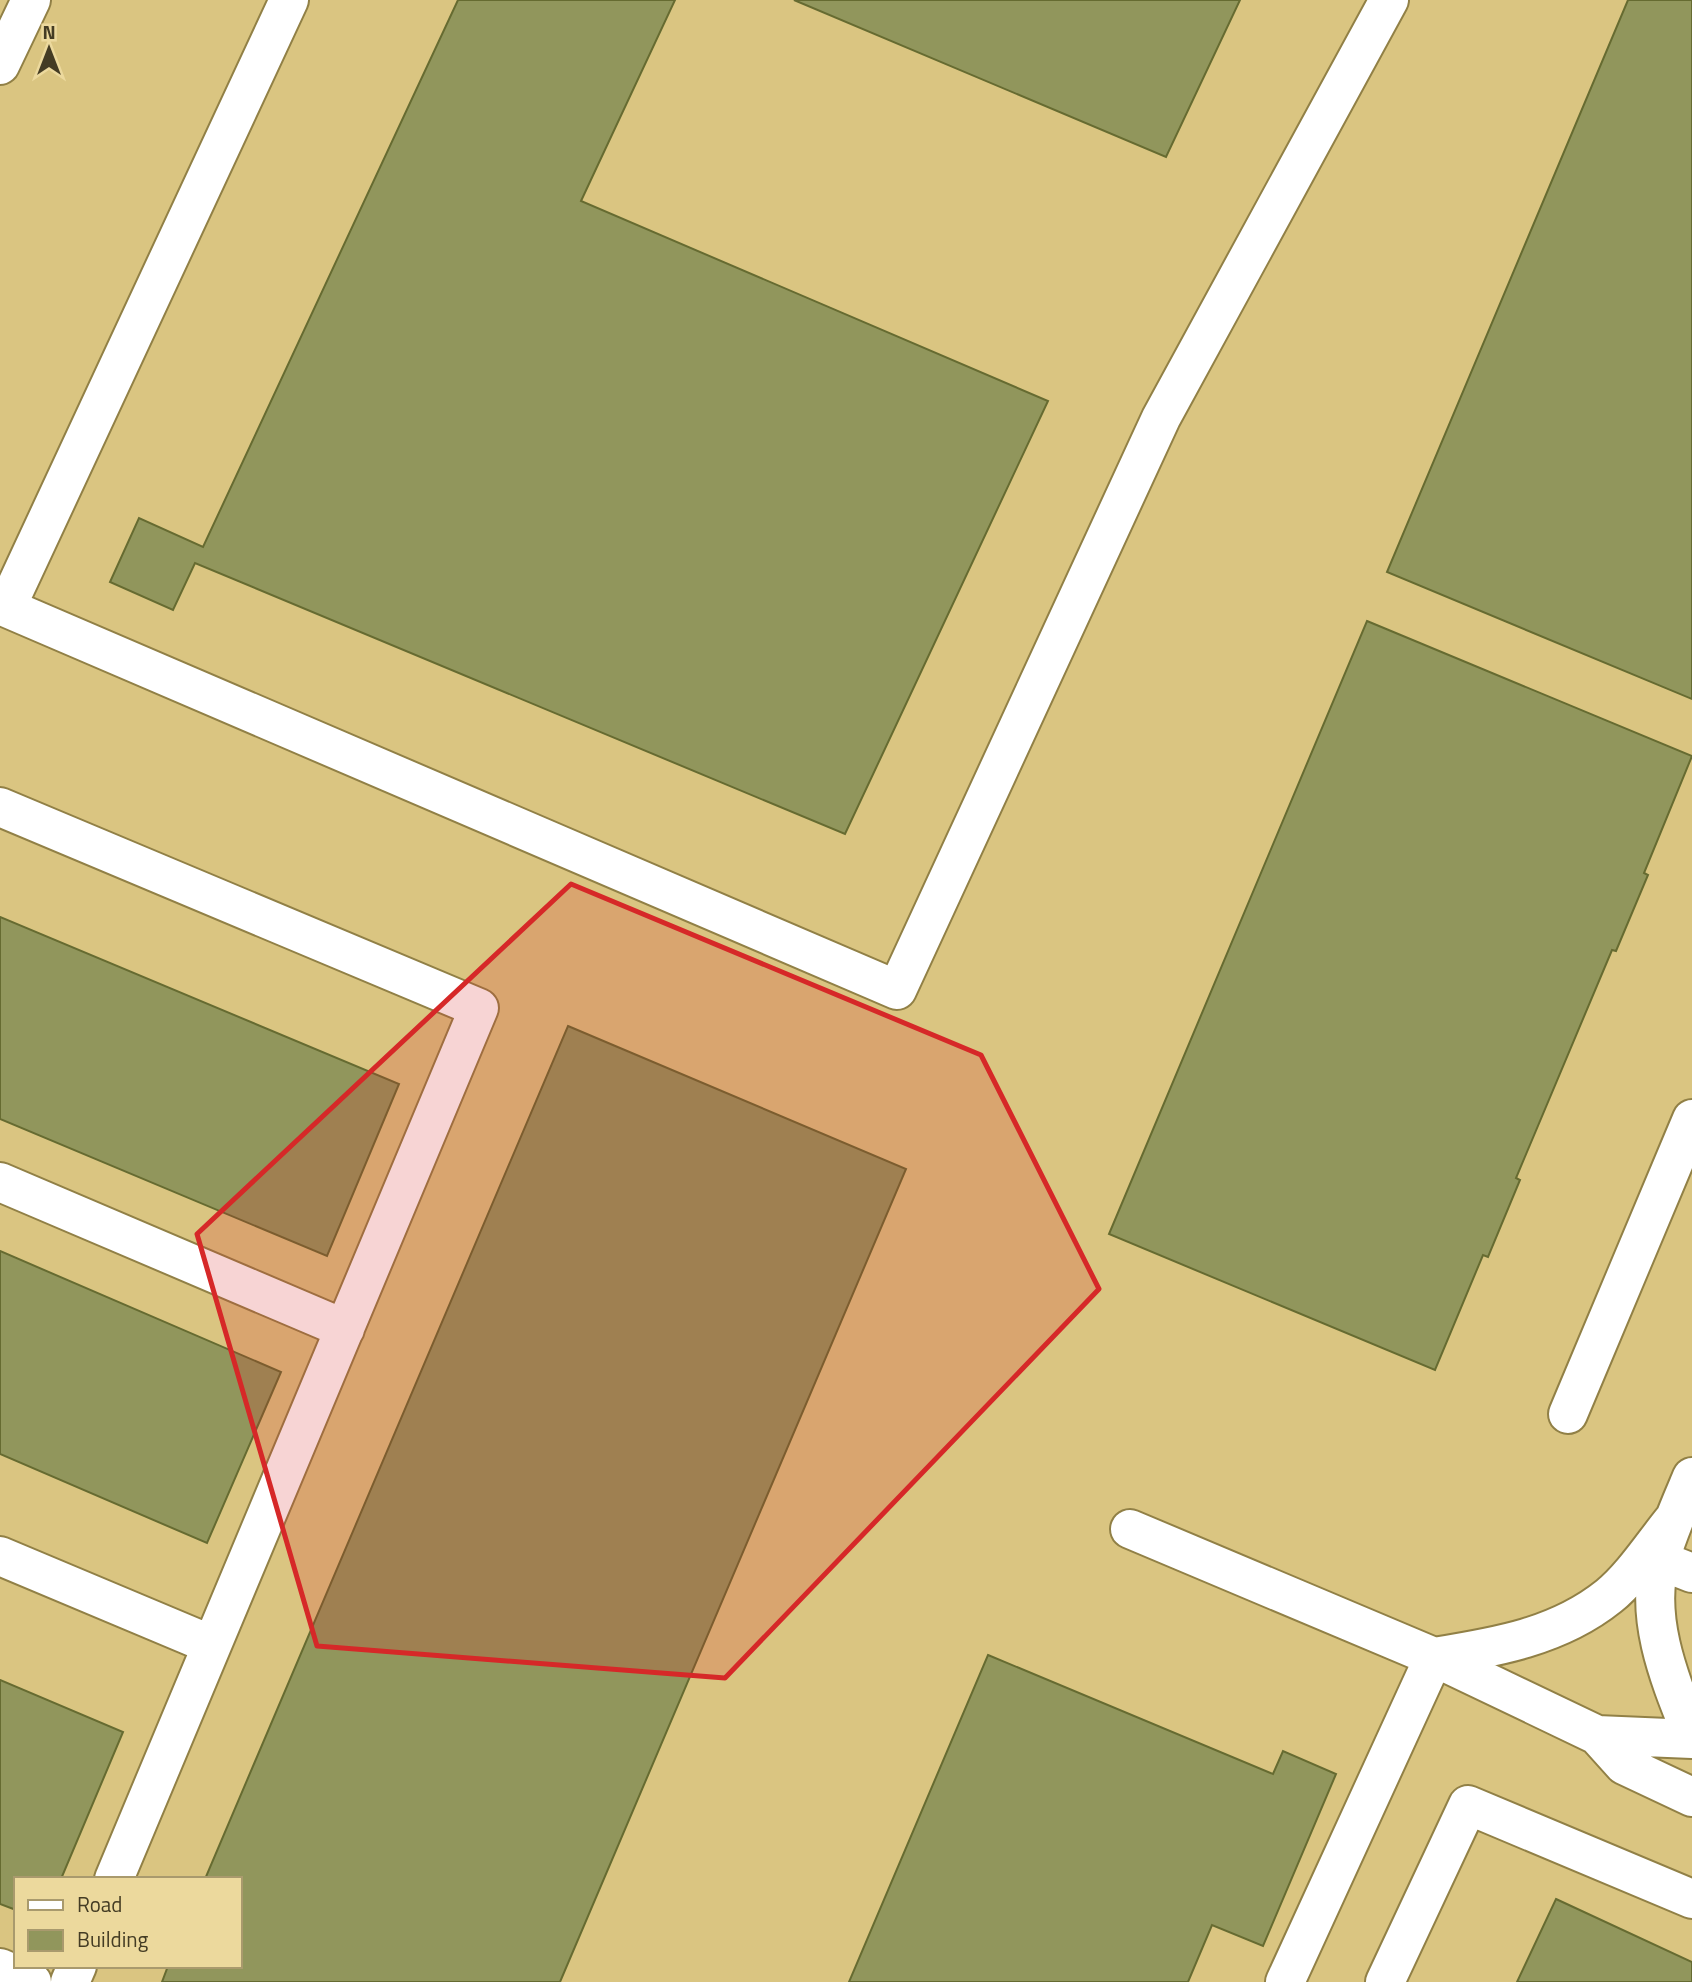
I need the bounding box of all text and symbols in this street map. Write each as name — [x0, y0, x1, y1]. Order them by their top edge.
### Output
north arrow — [14, 14, 84, 84]
text: N — [42, 17, 56, 46]
legend — [14, 1877, 242, 1968]
text: Road — [77, 1888, 122, 1920]
text: Building — [77, 1923, 149, 1955]

